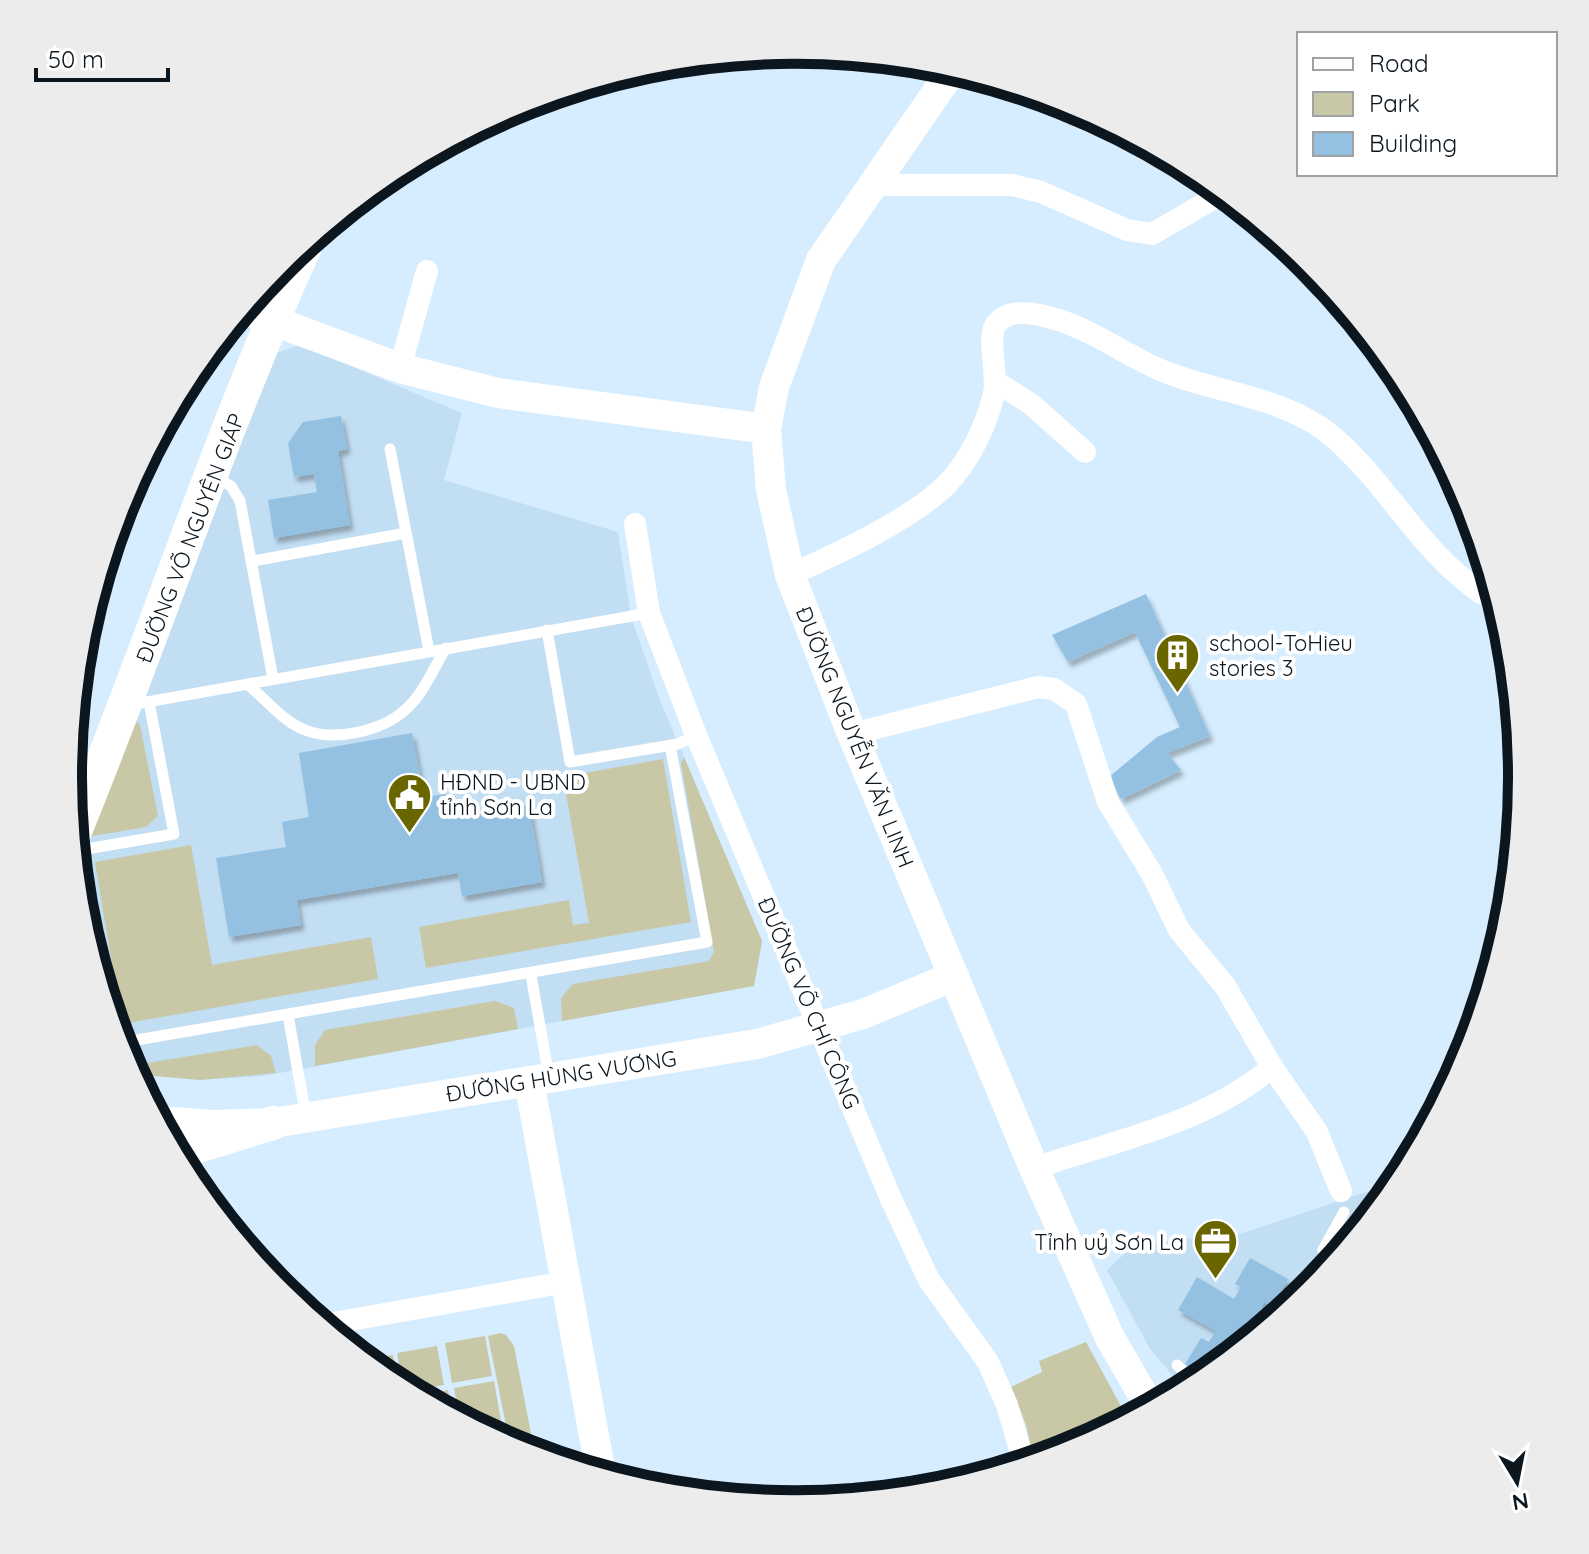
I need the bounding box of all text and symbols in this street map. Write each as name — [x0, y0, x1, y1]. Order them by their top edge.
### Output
scale bar — [36, 32, 168, 82]
legend — [1297, 32, 1557, 176]
text: 50 m — [48, 44, 104, 74]
text: Road — [1369, 48, 1429, 78]
text: Park — [1369, 88, 1420, 118]
text: Building — [1369, 128, 1457, 158]
street label: ĐƯỜNG VÕ NGUYÊN GIÁP — [129, 409, 251, 667]
street label: ĐƯỜNG NGUYỄN VĂN LINH — [790, 602, 921, 872]
place label: school-ToHieu stories 3 — [1209, 629, 1353, 682]
building icon: school-ToHieu stories 3 — [1154, 632, 1202, 695]
place label: HĐND - UBND tỉnh Sơn La — [440, 768, 586, 821]
public building icon: HĐND - UBND tỉnh Sơn La — [385, 771, 433, 834]
street label: ĐƯỜNG VÕ CHÍ CÔNG — [752, 893, 866, 1113]
street label: ĐƯỜNG HÙNG VƯƠNG — [444, 1044, 678, 1108]
office icon: Tỉnh uỷ Sơn La — [1191, 1218, 1239, 1281]
place label: Tỉnh uỷ Sơn La — [1034, 1228, 1184, 1256]
north arrow — [1477, 1442, 1557, 1522]
text: N — [1510, 1487, 1531, 1517]

